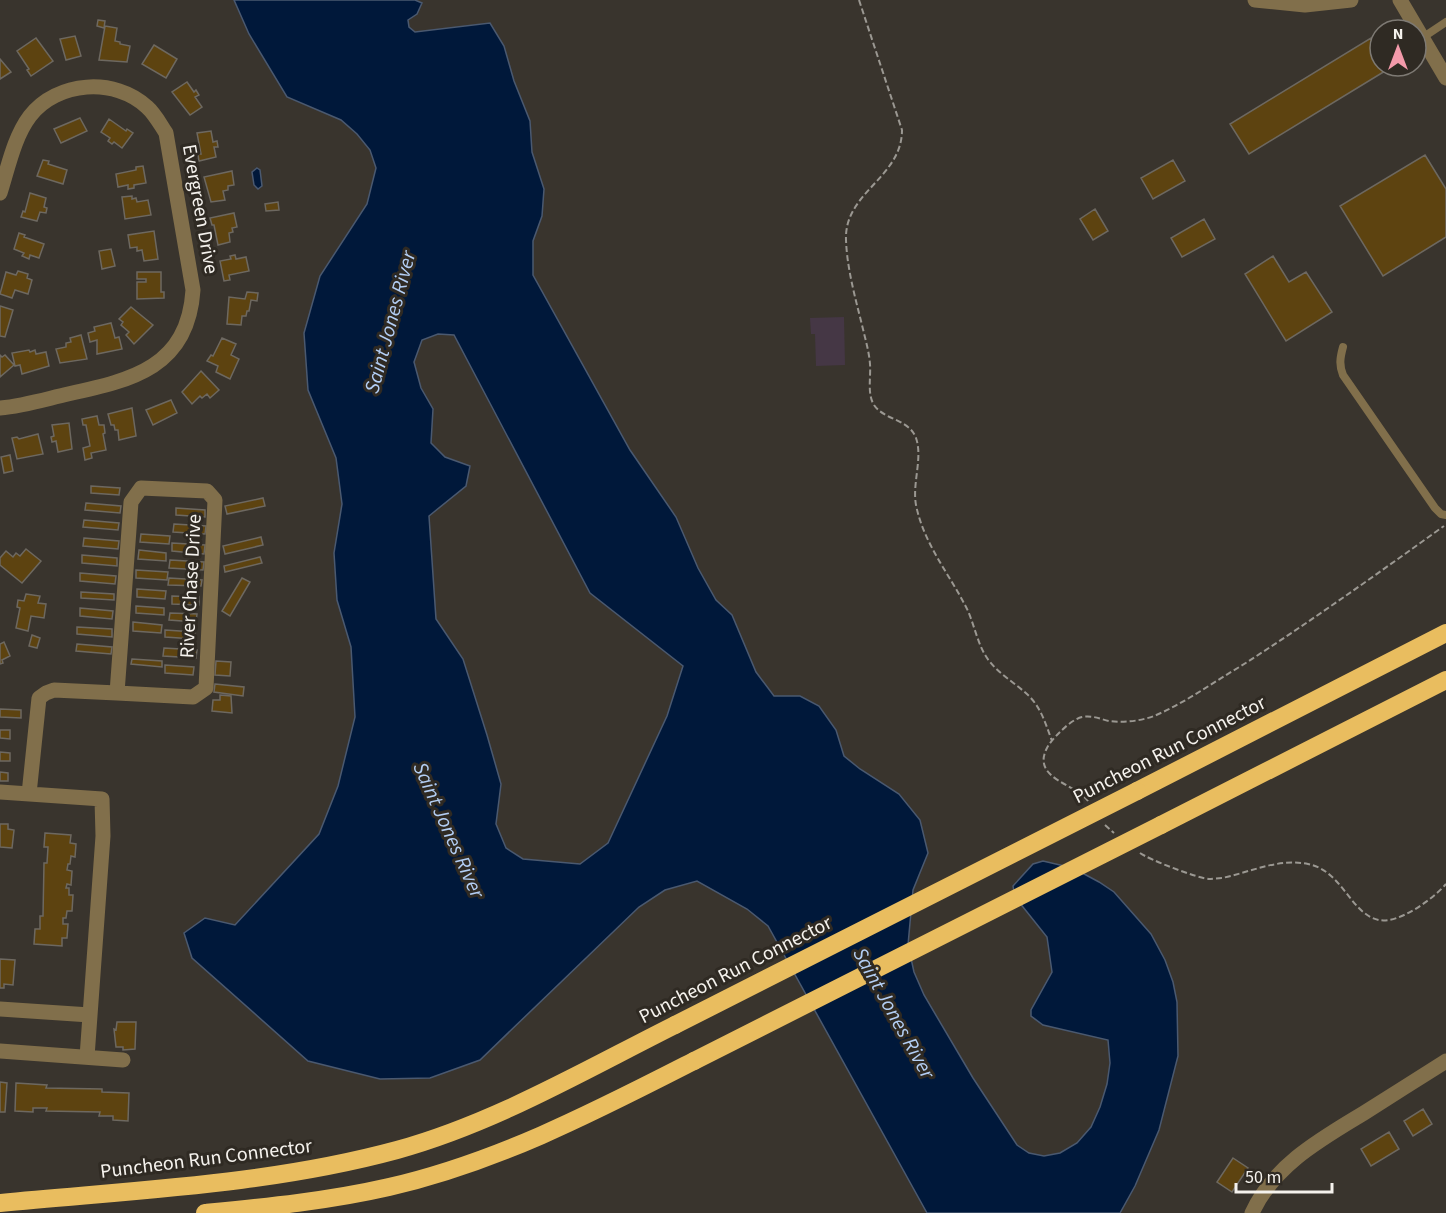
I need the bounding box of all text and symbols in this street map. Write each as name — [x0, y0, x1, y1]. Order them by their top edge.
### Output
north arrow — [1368, 18, 1428, 78]
text: N — [1393, 23, 1403, 45]
street label: Evergreen Drive — [175, 142, 225, 276]
water label: Saint Jones River — [357, 247, 424, 397]
street label: River Chase Drive — [173, 513, 209, 659]
street label: Puncheon Run Connector — [1068, 689, 1271, 811]
water label: Saint Jones River — [406, 757, 493, 904]
street label: Puncheon Run Connector — [634, 909, 837, 1031]
water label: Saint Jones River — [845, 942, 943, 1085]
street label: Puncheon Run Connector — [99, 1132, 314, 1186]
scale bar — [1236, 1156, 1332, 1194]
text: 50 m — [1245, 1165, 1281, 1190]

